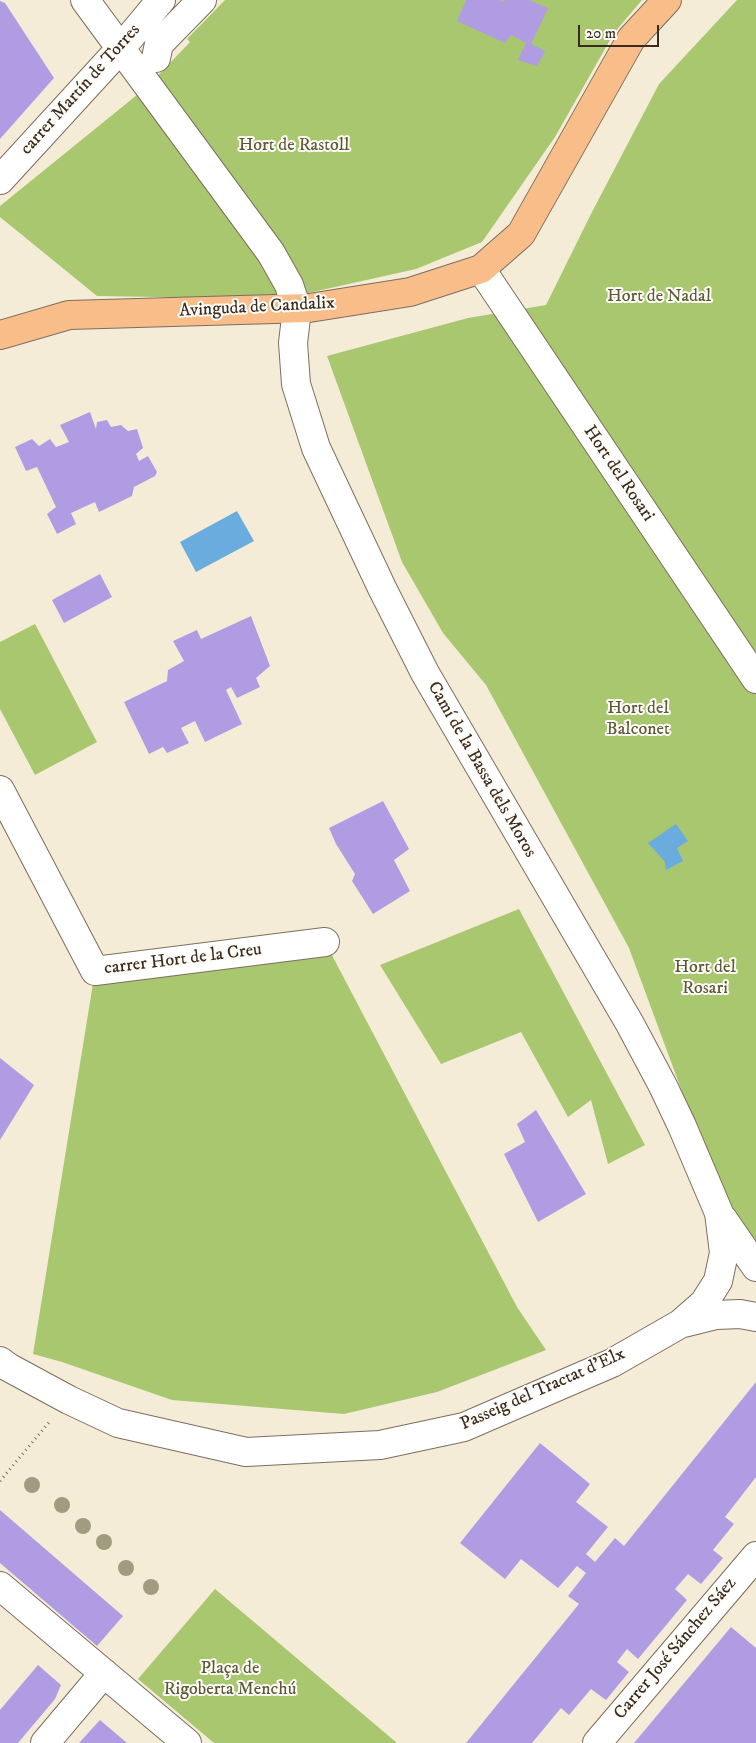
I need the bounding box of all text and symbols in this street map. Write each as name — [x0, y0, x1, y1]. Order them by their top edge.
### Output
scale bar — [581, 15, 662, 47]
street label: carrer Martín de Torres — [16, 20, 146, 160]
text: 20 m — [586, 24, 616, 43]
park label: Hort de Rastoll — [238, 135, 350, 157]
park label: Hort de Nadal — [607, 286, 711, 308]
street label: Avinguda de Candalix — [179, 293, 335, 323]
street label: Hort del Rosari — [578, 422, 658, 526]
street label: Camí de la Bassa dels Moros — [422, 678, 540, 862]
park label: Hort del Balconet — [606, 698, 670, 741]
street label: carrer Hort de la Creu — [103, 940, 263, 980]
park label: Hort del Rosari — [674, 957, 736, 1000]
street label: Passeig del Tractat d'Elx — [457, 1344, 629, 1436]
street label: Carrer José Sánchez Sáez — [610, 1574, 742, 1724]
park label: Plaça de Rigoberta Menchú — [164, 1658, 296, 1700]

